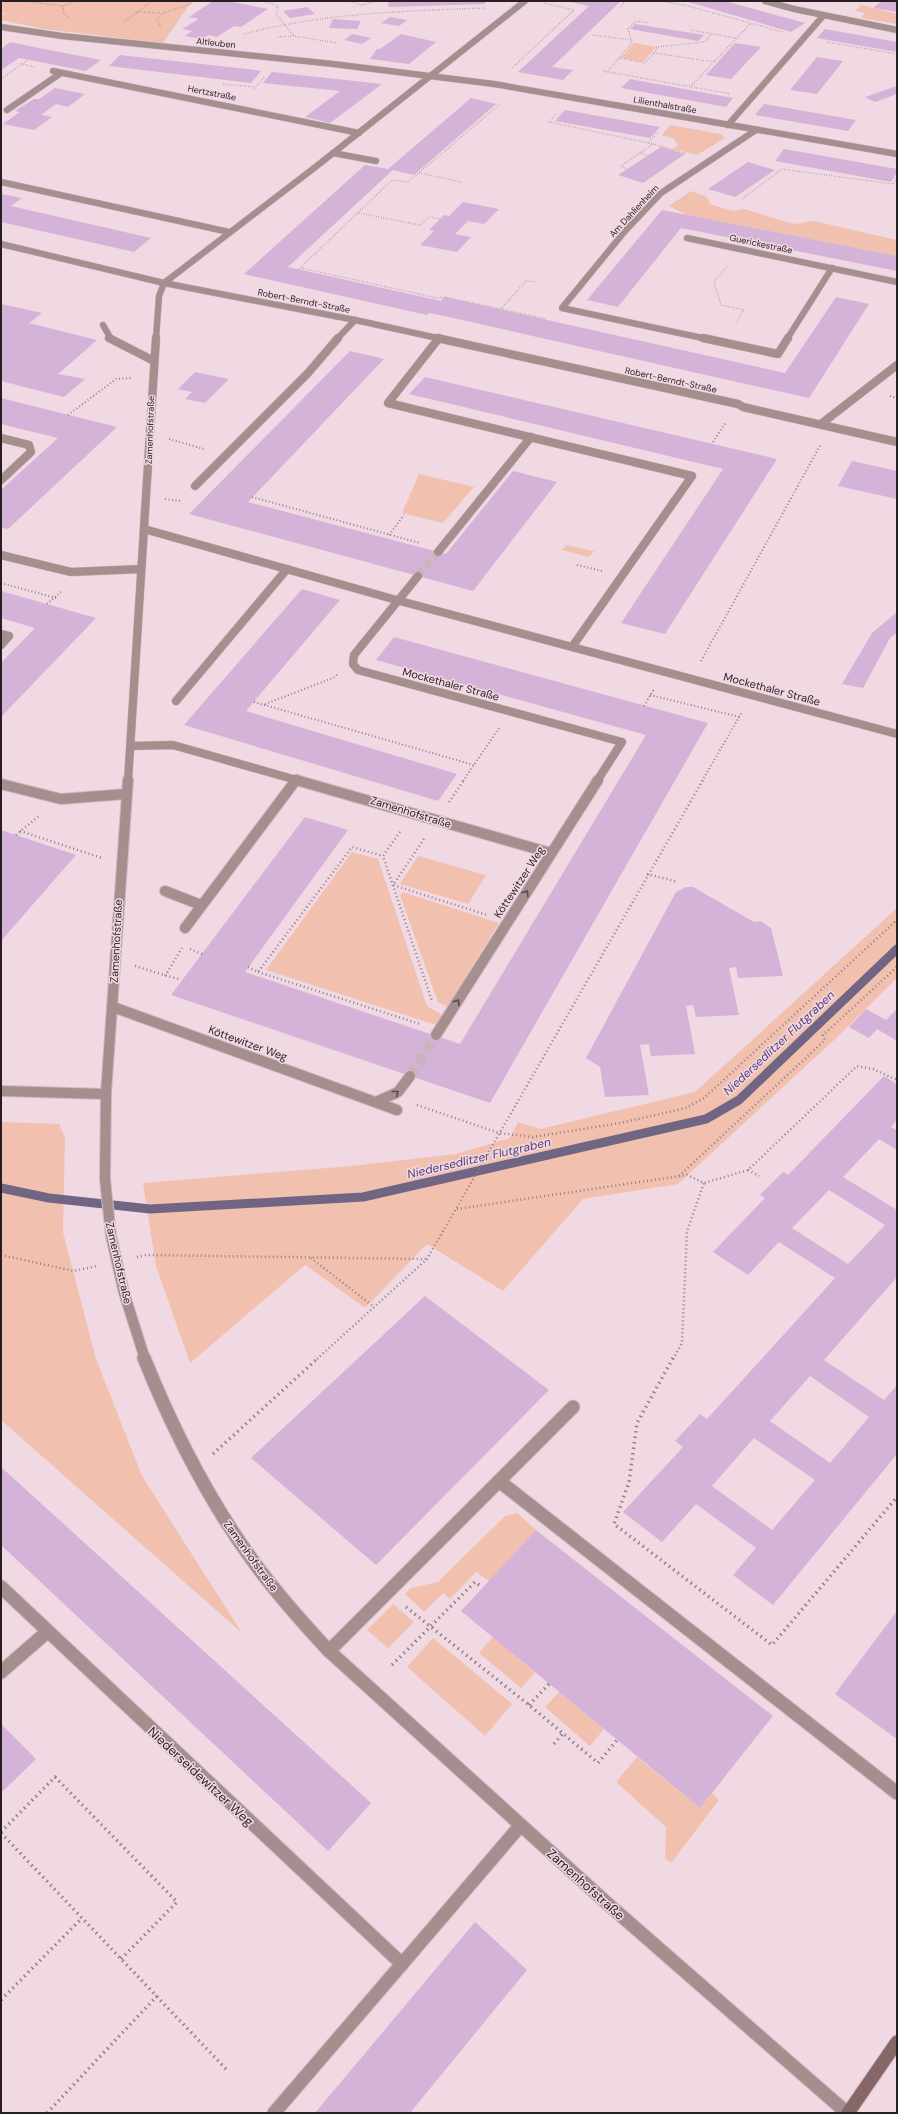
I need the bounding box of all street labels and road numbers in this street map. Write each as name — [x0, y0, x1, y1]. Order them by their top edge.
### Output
street label: Altleuben — [196, 35, 236, 51]
street label: Hertzstraße — [187, 82, 237, 104]
street label: Lilienthalstraße — [632, 94, 698, 116]
street label: Am Dahlienheim — [607, 182, 661, 240]
street label: Guerickestraße — [728, 231, 794, 257]
street label: Robert-Berndt-Straße — [257, 286, 351, 316]
street label: Robert-Berndt-Straße — [624, 364, 718, 396]
street label: Zamenhofstraße — [143, 396, 157, 464]
street label: Mockethaler Straße — [401, 664, 501, 704]
street label: Mockethaler Straße — [722, 669, 822, 709]
street label: Zamenhofstraße — [369, 793, 453, 831]
street label: Köttewitzer Weg — [491, 843, 547, 921]
street label: Zamenhofstraße — [107, 899, 125, 983]
street label: Köttewitzer Weg — [207, 1022, 289, 1064]
street label: Zamenhofstraße — [103, 1221, 135, 1305]
street label: Zamenhofstraße — [221, 1518, 281, 1594]
street label: Niederseidewitzer Weg — [144, 1723, 257, 1830]
street label: Zamenhofstraße — [543, 1845, 628, 1924]

